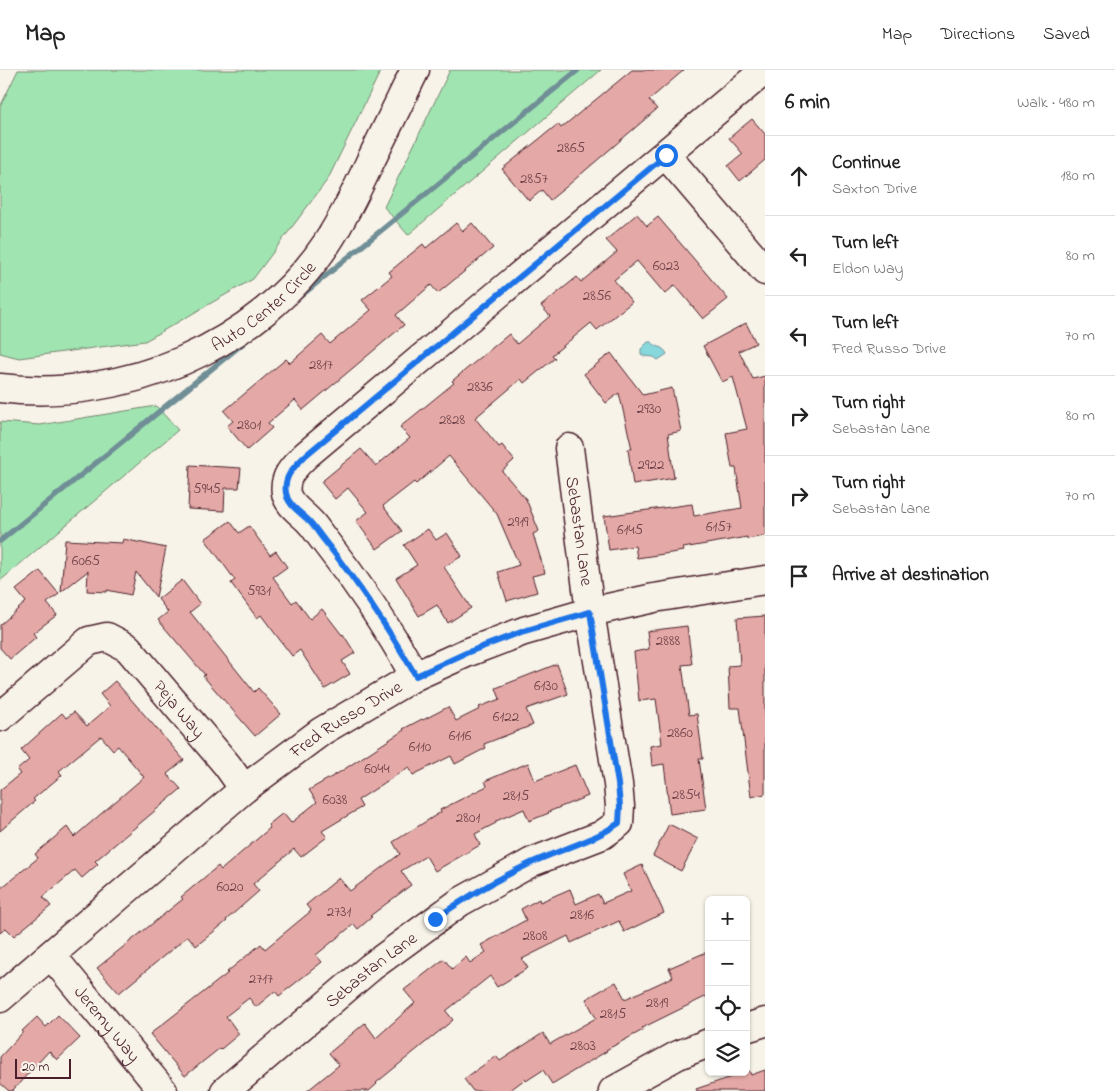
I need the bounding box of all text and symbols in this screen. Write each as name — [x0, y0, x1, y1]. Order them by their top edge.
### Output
text: Map — [25, 17, 66, 52]
text: Map — [882, 22, 912, 48]
text: Directions — [940, 22, 1015, 48]
text: Saved — [1043, 22, 1090, 48]
text: 6 min — [785, 88, 830, 118]
text: Walk · 480 m — [1017, 91, 1095, 115]
house number: 2865 — [557, 137, 586, 159]
route start — [655, 144, 678, 167]
text: Continue — [832, 150, 900, 177]
icon: ahead — [785, 162, 813, 190]
text: 180 m — [1061, 164, 1095, 188]
house number: 2857 — [520, 168, 548, 190]
text: Saxton Drive — [832, 177, 917, 201]
text: Turn left — [832, 230, 899, 257]
icon: left — [785, 242, 813, 270]
text: 80 m — [1066, 244, 1095, 268]
house number: 6023 — [653, 255, 679, 277]
street label: Auto Center Circle — [207, 256, 324, 359]
text: Eldon Way — [832, 257, 904, 281]
house number: 2856 — [583, 285, 612, 307]
text: Turn left — [832, 310, 899, 337]
icon: left — [785, 322, 813, 350]
text: 70 m — [1065, 324, 1095, 348]
text: Fred Russo Drive — [832, 337, 946, 361]
house number: 2817 — [309, 354, 333, 376]
house number: 2836 — [467, 376, 493, 398]
text: Turn right — [832, 390, 905, 417]
house number: 2930 — [637, 398, 662, 420]
icon: right — [785, 402, 813, 430]
text: 80 m — [1066, 404, 1095, 428]
house number: 2828 — [439, 409, 465, 431]
house number: 2801 — [237, 414, 261, 436]
text: Sebastan Lane — [832, 417, 930, 441]
house number: 2922 — [638, 454, 665, 476]
text: Turn right — [832, 470, 905, 497]
street label: Sebastan Lane — [557, 475, 599, 589]
house number: 5945 — [193, 478, 221, 500]
icon: right — [785, 482, 813, 510]
text: 70 m — [1065, 484, 1095, 508]
text: Sebastan Lane — [832, 497, 930, 521]
house number: 2919 — [507, 511, 529, 533]
house number: 6157 — [706, 516, 732, 538]
house number: 6145 — [617, 519, 643, 541]
house number: 6065 — [72, 550, 101, 572]
icon: arrive — [785, 562, 813, 590]
text: Arrive at destination — [832, 562, 989, 589]
house number: 5931 — [247, 580, 271, 602]
house number: 2888 — [656, 630, 681, 652]
street label: Fred Russo Drive — [284, 675, 409, 766]
house number: 6130 — [534, 675, 559, 697]
street label: Peja Way — [146, 676, 210, 745]
house number: 6122 — [493, 706, 520, 728]
house number: 2860 — [667, 722, 694, 744]
house number: 6116 — [449, 725, 472, 747]
house number: 6110 — [409, 736, 432, 758]
house number: 6044 — [364, 758, 390, 780]
house number: 2854 — [672, 784, 700, 806]
house number: 2815 — [503, 785, 530, 807]
house number: 6038 — [323, 789, 348, 811]
house number: 2801 — [456, 807, 480, 829]
house number: 6020 — [216, 876, 244, 898]
map controls — [705, 896, 750, 1076]
button: + — [705, 896, 750, 941]
house number: 2731 — [327, 901, 352, 923]
house number: 2816 — [570, 904, 595, 926]
route end — [424, 908, 447, 931]
house number: 2808 — [522, 925, 548, 947]
street label: Sebastan Lane — [321, 926, 424, 1015]
button: − — [705, 941, 750, 986]
house number: 2717 — [249, 968, 273, 990]
street label: Jeremy Way — [67, 981, 146, 1069]
button: locate — [705, 986, 750, 1031]
house number: 2819 — [646, 992, 669, 1014]
house number: 2815 — [600, 1003, 627, 1025]
button: layers — [705, 1031, 750, 1076]
house number: 2803 — [570, 1035, 596, 1057]
scale bar — [15, 1056, 71, 1079]
text: 20 m — [22, 1057, 49, 1078]

